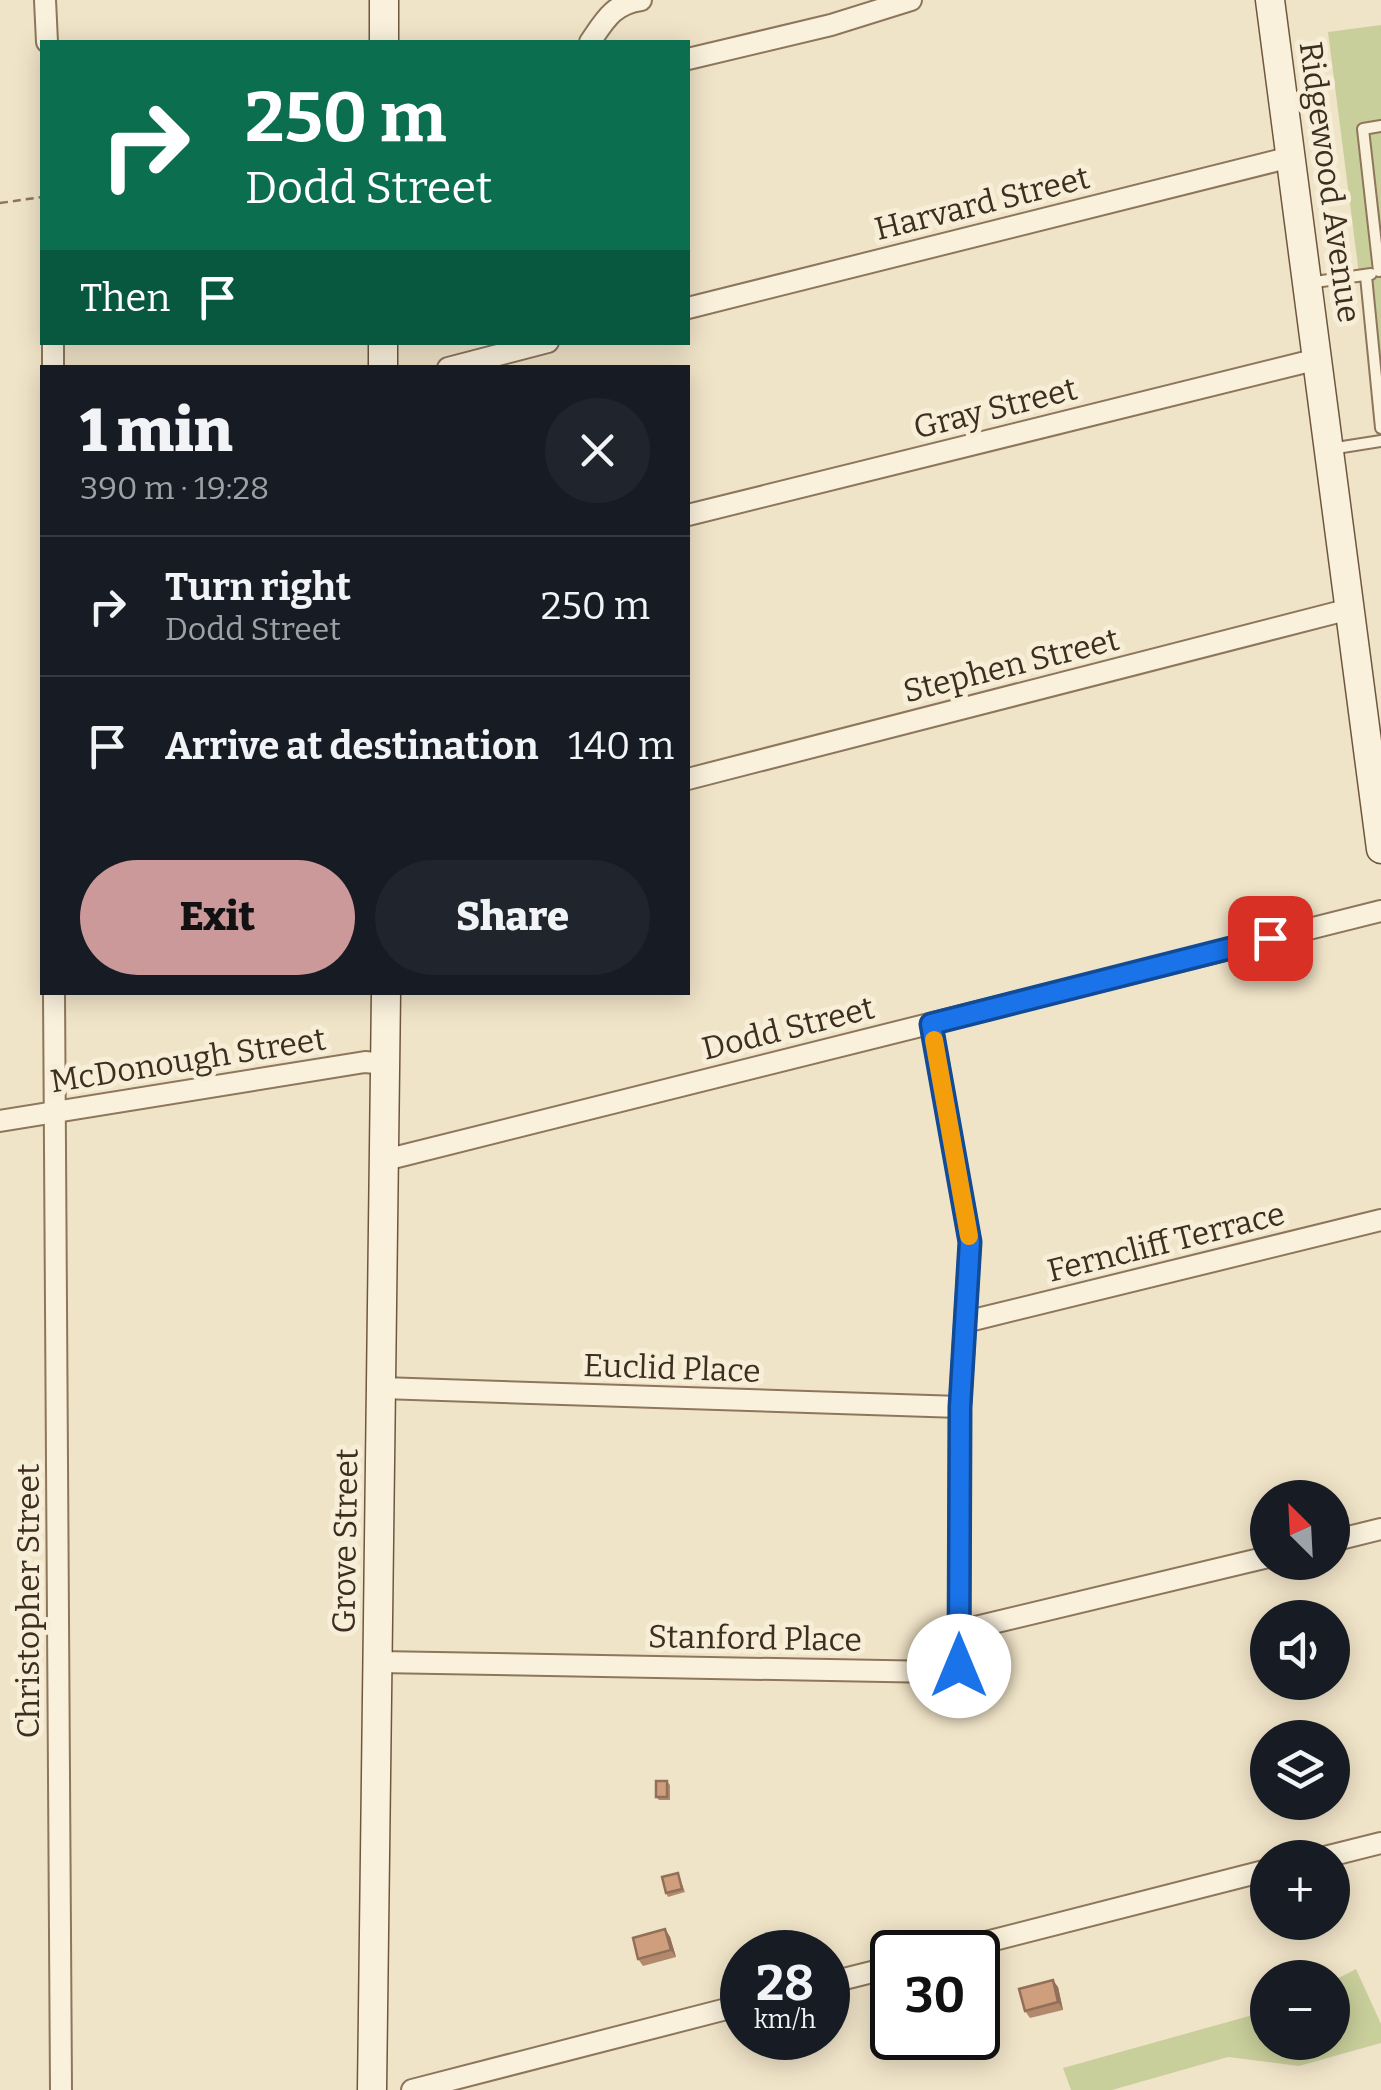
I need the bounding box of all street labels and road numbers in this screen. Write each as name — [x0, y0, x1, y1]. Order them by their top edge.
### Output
street label: Ridgewood Avenue — [1291, 39, 1369, 325]
street label: Harvard Street — [871, 158, 1094, 248]
street label: Gray Street — [909, 369, 1081, 447]
street label: Stephen Street — [899, 620, 1123, 710]
street label: Dodd Street — [698, 988, 878, 1068]
street label: McDonough Street — [48, 1019, 329, 1101]
street label: Ferncliff Terrace — [1043, 1194, 1289, 1290]
street label: Euclid Place — [583, 1346, 761, 1390]
street label: Grove Street — [324, 1448, 366, 1634]
street label: Christopher Street — [9, 1463, 47, 1739]
street label: Stanford Place — [648, 1617, 862, 1659]

